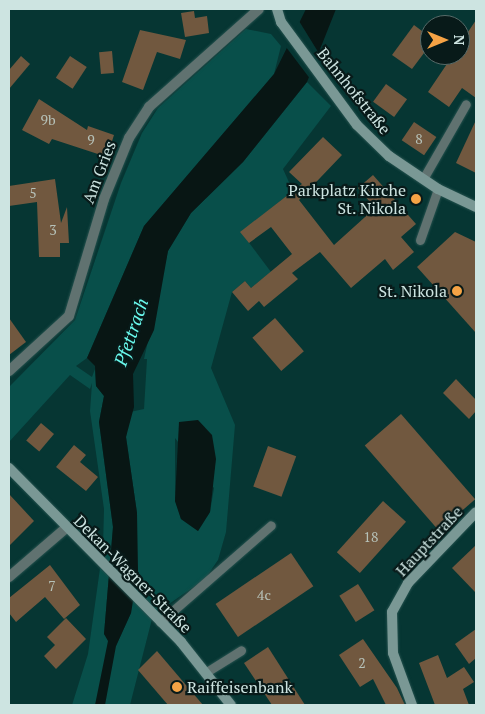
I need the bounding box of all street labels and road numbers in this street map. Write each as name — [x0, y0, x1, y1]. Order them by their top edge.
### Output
street label: Bahnhofstraße — [313, 44, 395, 138]
street label: Am Gries — [78, 138, 120, 206]
street label: Hauptstraße — [392, 502, 466, 580]
street label: Dekan-Wagner-Straße — [70, 511, 196, 637]

